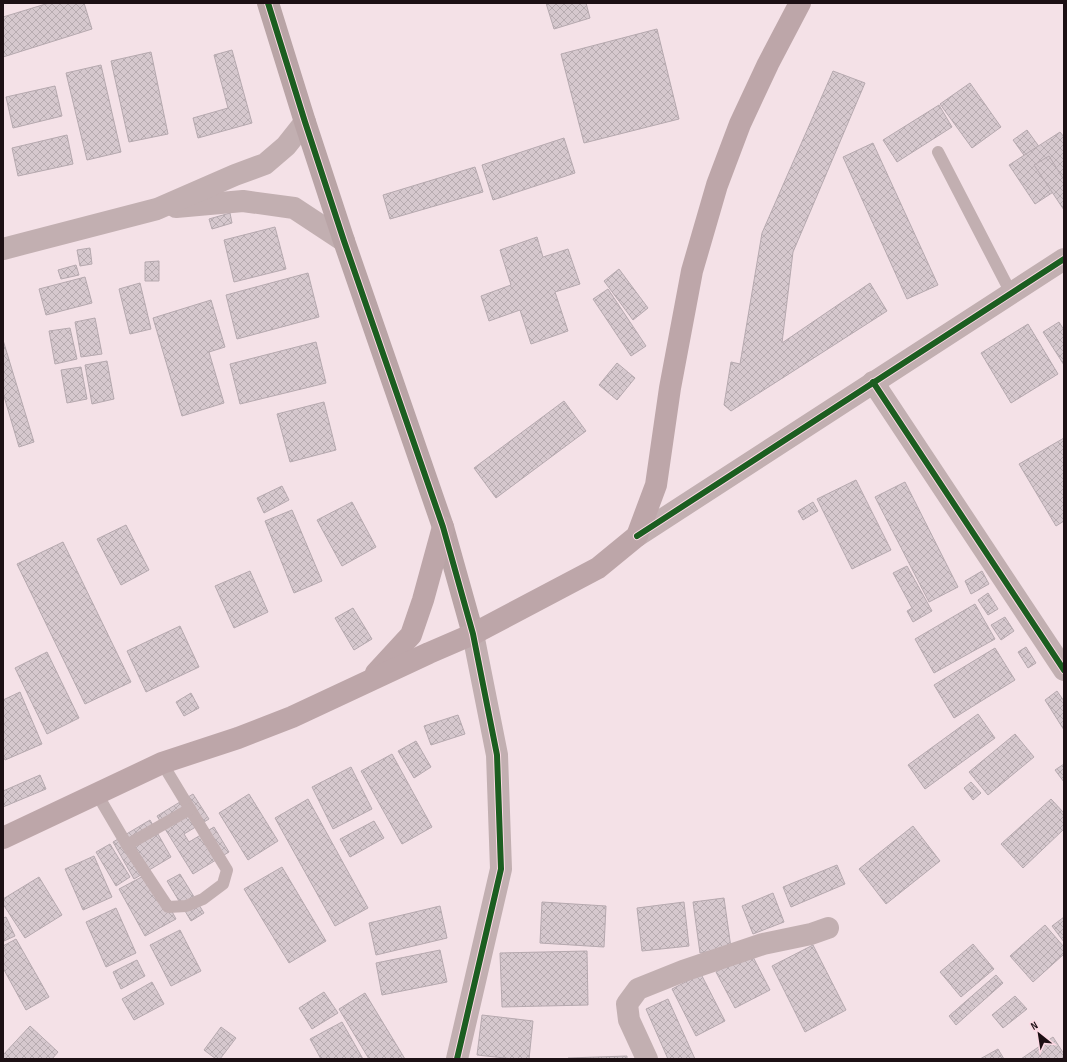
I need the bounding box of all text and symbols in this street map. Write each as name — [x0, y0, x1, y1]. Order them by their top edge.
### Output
north arrow — [1019, 1014, 1059, 1054]
text: N — [1028, 1019, 1040, 1033]

